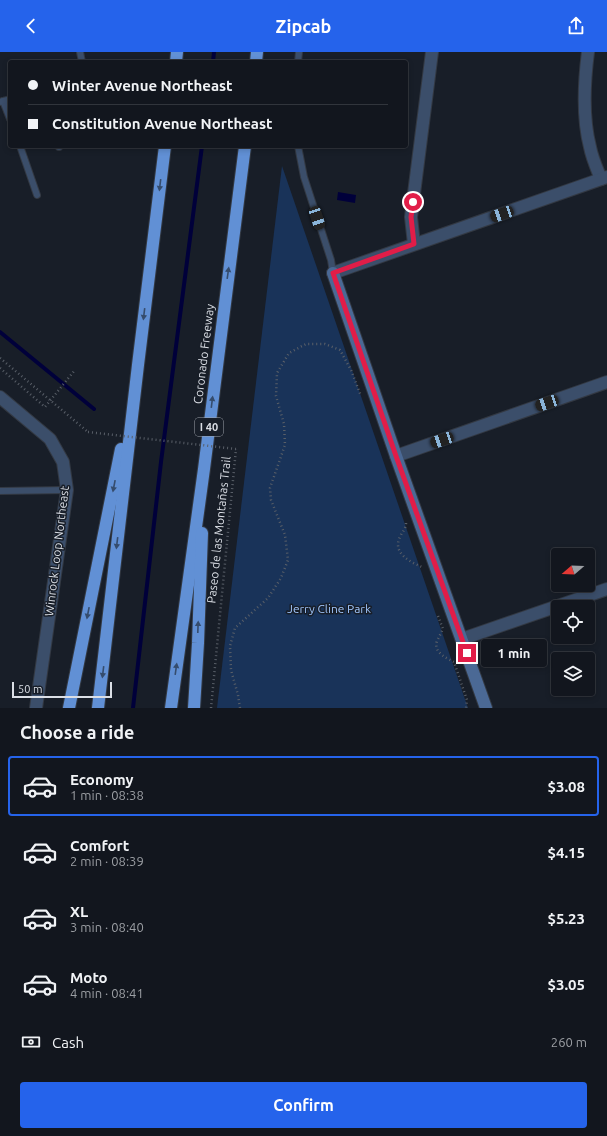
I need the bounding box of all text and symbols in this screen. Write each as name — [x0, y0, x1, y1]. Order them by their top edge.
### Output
icon: back — [20, 15, 42, 37]
icon: share — [565, 15, 587, 37]
text: Zipcab — [276, 16, 331, 36]
text: Winter Avenue Northeast — [52, 77, 233, 94]
text: Constitution Avenue Northeast — [52, 115, 273, 132]
one-way arrow — [157, 179, 164, 191]
route start — [404, 193, 422, 211]
car — [489, 204, 515, 224]
car — [308, 205, 326, 231]
one-way arrow — [225, 267, 232, 279]
street label: Coronado Freeway — [191, 303, 216, 405]
one-way arrow — [141, 308, 148, 320]
car — [534, 393, 560, 413]
one-way arrow — [209, 396, 215, 408]
road number: I 40 — [195, 418, 223, 436]
car — [429, 430, 455, 450]
street label: Paseo de las Montañas Trail — [204, 456, 233, 604]
one-way arrow — [110, 480, 116, 492]
street label: Winrock Loop Northeast — [42, 485, 71, 617]
one-way arrow — [114, 537, 121, 549]
north arrow — [551, 548, 595, 592]
map controls — [551, 548, 595, 696]
button: locate — [551, 600, 595, 644]
park label: Jerry Cline Park — [287, 602, 371, 615]
one-way arrow — [85, 607, 91, 620]
one-way arrow — [195, 621, 202, 633]
callout: 1 min — [481, 639, 547, 667]
route end — [458, 644, 476, 662]
text: 1 min — [498, 646, 530, 660]
button: layers — [551, 652, 595, 696]
one-way arrow — [173, 663, 179, 675]
one-way arrow — [99, 666, 106, 678]
scale bar — [12, 680, 112, 699]
text: 50 m — [18, 683, 42, 695]
text: Choose a ride — [20, 722, 134, 742]
icon: car — [22, 768, 58, 804]
text: Economy — [70, 771, 134, 788]
text: $3.08 — [547, 778, 585, 795]
text: 1 min · 08:38 — [70, 788, 144, 802]
icon: car — [22, 834, 58, 870]
text: Comfort — [70, 837, 129, 854]
text: $4.15 — [547, 844, 585, 861]
text: 2 min · 08:39 — [70, 854, 144, 868]
icon: car — [22, 900, 58, 936]
text: XL — [70, 903, 88, 920]
text: $5.23 — [547, 910, 585, 927]
text: 3 min · 08:40 — [70, 920, 144, 934]
icon: car — [22, 966, 58, 1002]
text: Moto — [70, 969, 108, 986]
text: $3.05 — [547, 976, 585, 993]
text: 4 min · 08:41 — [70, 986, 144, 1000]
icon: cash — [20, 1031, 42, 1053]
text: Cash — [52, 1034, 84, 1051]
text: 260 m — [551, 1035, 587, 1049]
button: Confirm — [20, 1082, 587, 1128]

